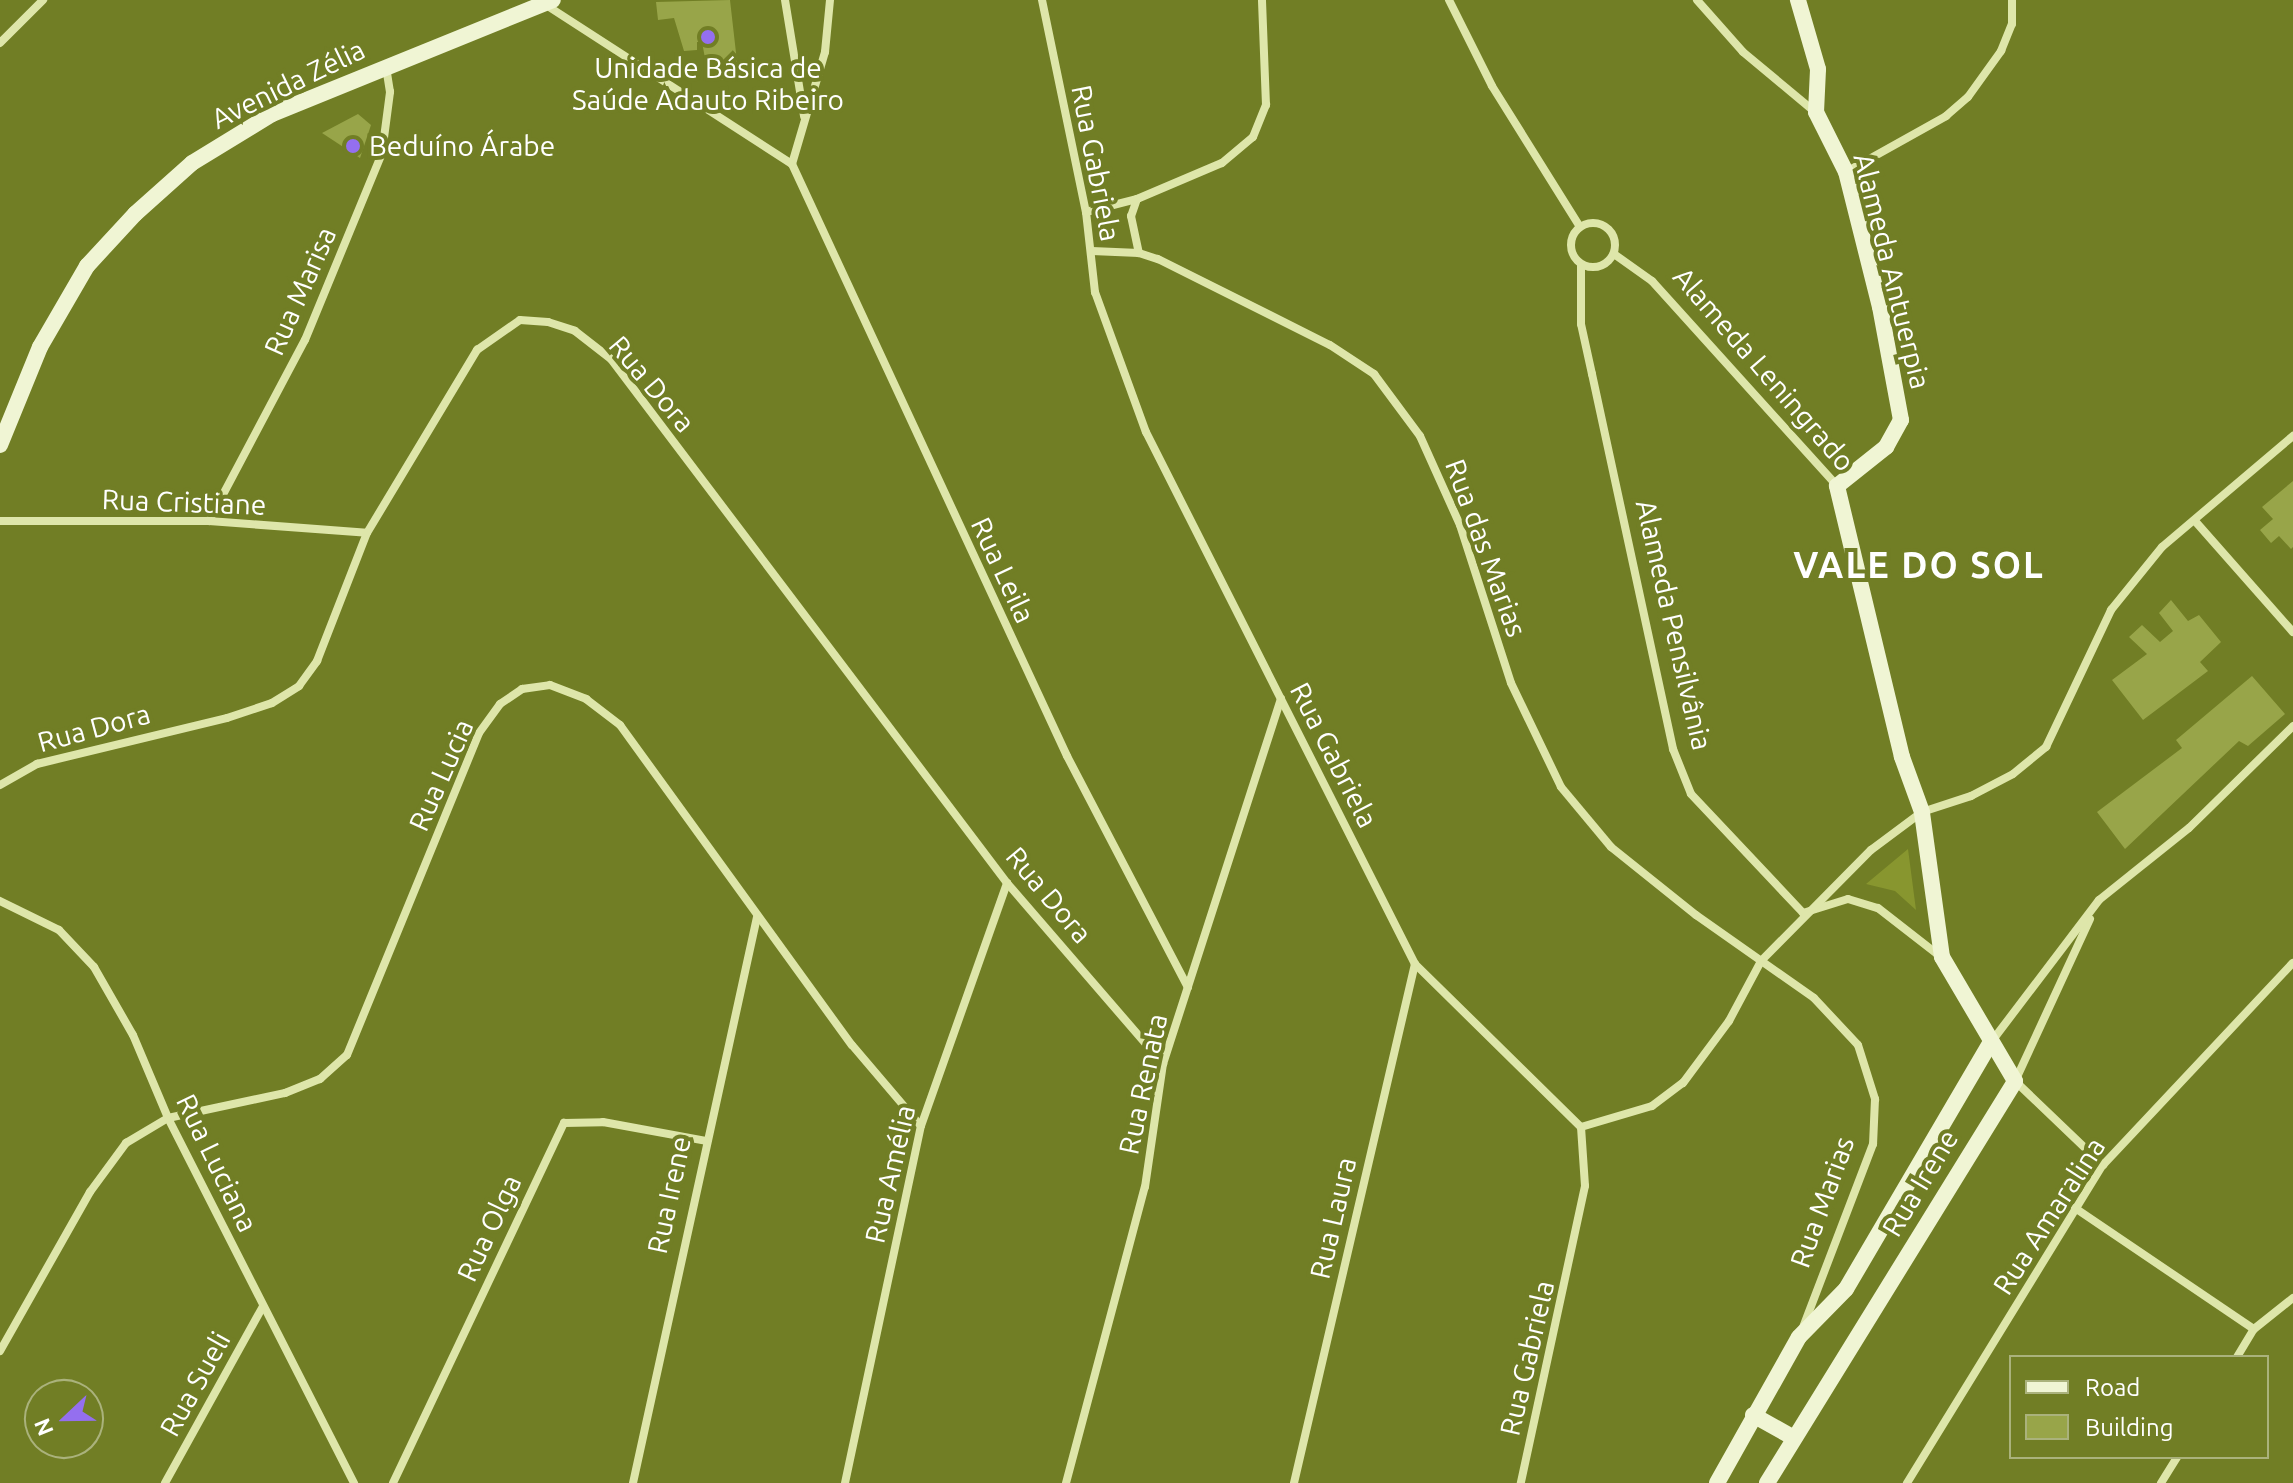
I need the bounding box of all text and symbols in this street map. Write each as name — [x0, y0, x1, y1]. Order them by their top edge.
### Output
marker: Unidade Básica de Saúde Adauto Ribeiro — [697, 26, 719, 48]
street label: Avenida Zélia — [206, 32, 370, 136]
place label: Unidade Básica de Saúde Adauto Ribeiro — [572, 51, 844, 117]
street label: Rua Gabriela — [1064, 82, 1128, 244]
place label: Beduíno Árabe — [369, 129, 555, 163]
marker: Beduíno Árabe — [344, 137, 362, 155]
street label: Alameda Antuerpia — [1846, 150, 1938, 392]
street label: Rua Marisa — [257, 222, 343, 360]
street label: Alameda Leningrado — [1666, 260, 1862, 478]
street label: Rua Dora — [602, 329, 702, 439]
street label: Rua das Marias — [1438, 455, 1534, 641]
street label: Rua Cristiane — [101, 482, 267, 522]
street label: Alameda Pensilvânia — [1629, 497, 1719, 753]
street label: Rua Leila — [964, 512, 1042, 628]
district label: VALE DO SOL — [1793, 543, 2045, 587]
street label: Rua Gabriela — [1283, 677, 1385, 833]
street label: Rua Dora — [34, 697, 154, 759]
street label: Rua Lucia — [402, 714, 480, 836]
street label: Rua Dora — [999, 840, 1099, 950]
street label: Rua Renata — [1112, 1011, 1174, 1157]
street label: Rua Luciana — [169, 1089, 265, 1237]
street label: Rua Amélia — [858, 1102, 922, 1246]
street label: Rua Irene — [1875, 1123, 1965, 1243]
street label: Rua Amaralina — [1986, 1131, 2112, 1301]
street label: Rua Marias — [1783, 1132, 1861, 1272]
street label: Rua Irene — [640, 1133, 698, 1257]
street label: Rua Laura — [1303, 1154, 1363, 1282]
street label: Rua Olga — [450, 1169, 528, 1287]
street label: Rua Gabriela — [1493, 1277, 1561, 1439]
street label: Rua Sueli — [153, 1326, 237, 1442]
legend — [2009, 1355, 2269, 1459]
text: Road — [2085, 1374, 2140, 1401]
north arrow — [24, 1379, 104, 1459]
text: Building — [2085, 1414, 2173, 1441]
text: N — [28, 1415, 58, 1440]

